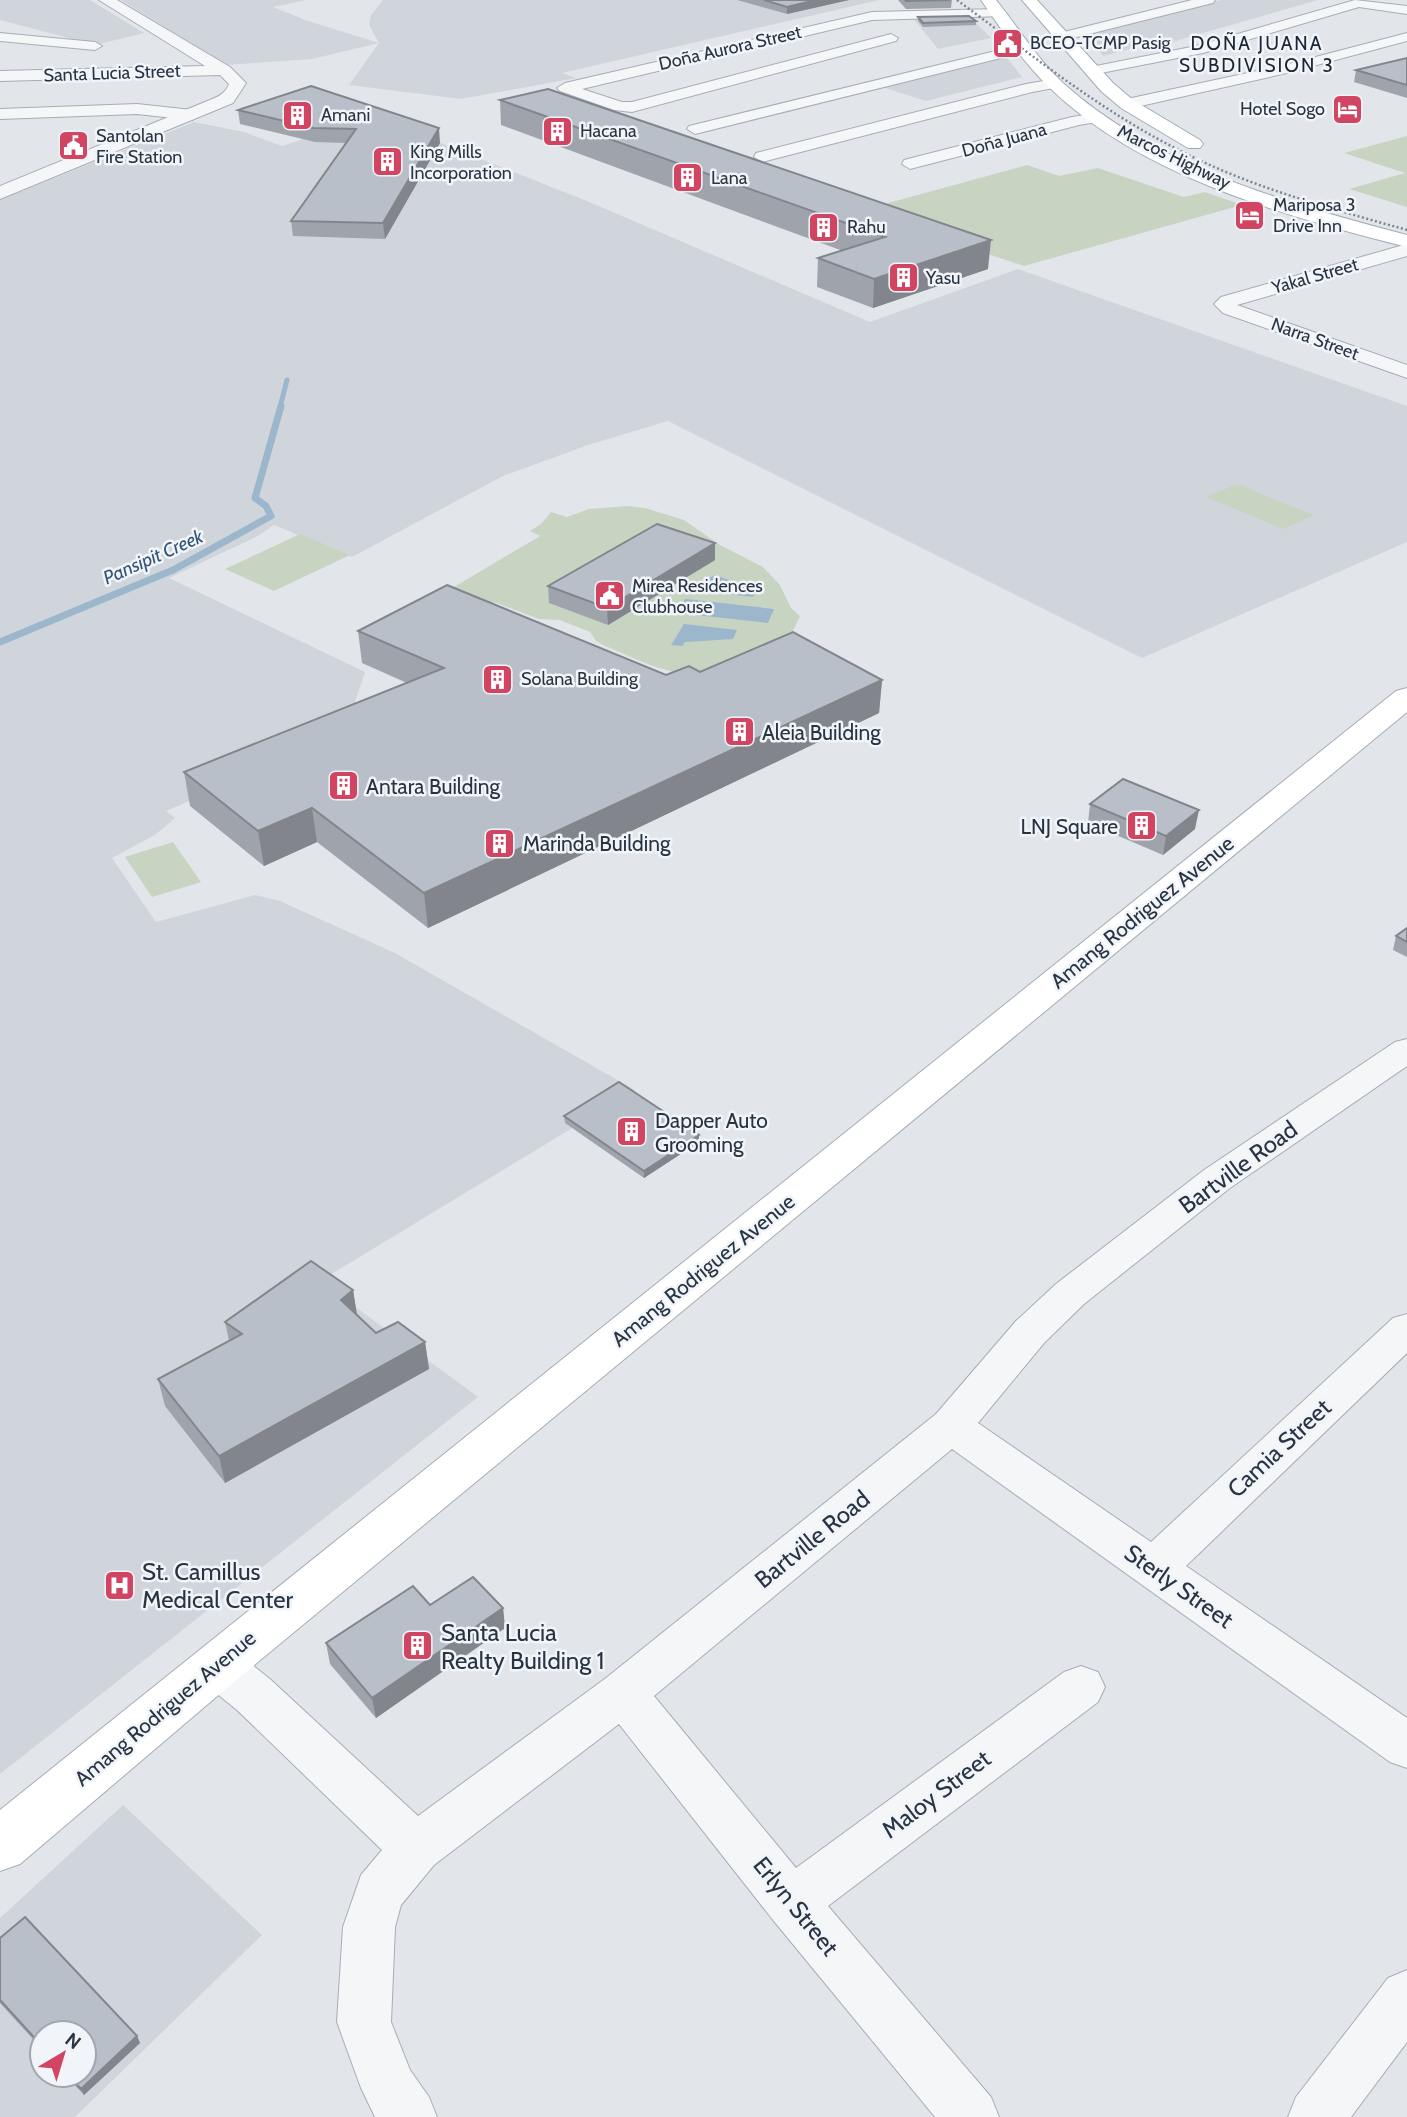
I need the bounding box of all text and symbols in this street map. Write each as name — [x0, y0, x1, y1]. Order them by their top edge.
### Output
street label: Doña Aurora Street — [656, 21, 804, 75]
public building icon: BCEO-TCMP Pasig — [990, 26, 1024, 60]
district label: DOÑA JUANA SUBDIVISION 3 — [1179, 31, 1335, 77]
place label: BCEO-TCMP Pasig — [1030, 32, 1171, 54]
street label: Santa Lucia Street — [43, 60, 181, 86]
hotel icon: Hotel Sogo — [1331, 92, 1365, 126]
building icon: Amani — [281, 98, 315, 132]
place label: Hotel Sogo — [1240, 98, 1325, 120]
place label: Amani — [321, 104, 370, 126]
building icon: Hacana — [540, 114, 574, 148]
street label: Doña Juana — [959, 118, 1049, 162]
place label: Hacana — [580, 120, 637, 142]
street label: Marcos Highway — [1114, 120, 1234, 194]
place label: Santolan Fire Station — [96, 125, 182, 168]
public building icon: Santolan Fire Station — [56, 129, 90, 163]
place label: King Mills Incorporation — [410, 141, 512, 184]
building icon: King Mills Incorporation — [370, 145, 404, 179]
building icon: Lana — [671, 161, 705, 195]
place label: Lana — [711, 167, 748, 189]
place label: Mariposa 3 Drive Inn — [1273, 194, 1355, 237]
hotel icon: Mariposa 3 Drive Inn — [1233, 198, 1267, 232]
building icon: Rahu — [807, 210, 841, 244]
place label: Rahu — [847, 216, 886, 238]
street label: Yakal Street — [1268, 253, 1361, 299]
building icon: Yasu — [886, 261, 920, 295]
place label: Yasu — [925, 267, 961, 289]
street label: Narra Street — [1268, 313, 1362, 365]
water label: Pansipit Creek — [99, 524, 207, 589]
place label: Mirea Residences Clubhouse — [632, 575, 763, 618]
public building icon: Mirea Residences Clubhouse — [592, 579, 626, 613]
building icon: Solana Building — [481, 662, 515, 696]
place label: Solana Building — [521, 668, 639, 690]
building icon: Aleia Building — [722, 715, 756, 749]
place label: Aleia Building — [762, 720, 881, 745]
building icon: Antara Building — [326, 769, 360, 803]
place label: Antara Building — [366, 774, 501, 799]
building icon: LNJ Square — [1124, 809, 1158, 843]
place label: LNJ Square — [1020, 814, 1118, 839]
building icon: Marinda Building — [483, 826, 517, 860]
street label: Amang Rodriguez Avenue — [1045, 830, 1239, 994]
place label: Marinda Building — [523, 831, 671, 856]
place label: Dapper Auto Grooming — [655, 1108, 768, 1157]
street label: Bartville Road — [1173, 1114, 1303, 1220]
building icon: Dapper Auto Grooming — [615, 1115, 649, 1149]
street label: Amang Rodriguez Avenue — [606, 1188, 800, 1352]
street label: Camia Street — [1221, 1393, 1337, 1503]
street label: Bartville Road — [749, 1484, 875, 1594]
street label: Sterly Street — [1119, 1538, 1239, 1634]
place label: St. Camillus Medical Center — [142, 1557, 294, 1614]
hospital icon: St. Camillus Medical Center — [102, 1568, 136, 1602]
place label: Santa Lucia Realty Building 1 — [441, 1618, 604, 1675]
street label: Amang Rodriguez Avenue — [70, 1625, 261, 1791]
building icon: Santa Lucia Realty Building 1 — [401, 1629, 435, 1663]
street label: Maloy Street — [876, 1744, 996, 1844]
street label: Erlyn Street — [747, 1851, 845, 1961]
north arrow — [28, 2019, 98, 2089]
text: N — [61, 2028, 86, 2054]

